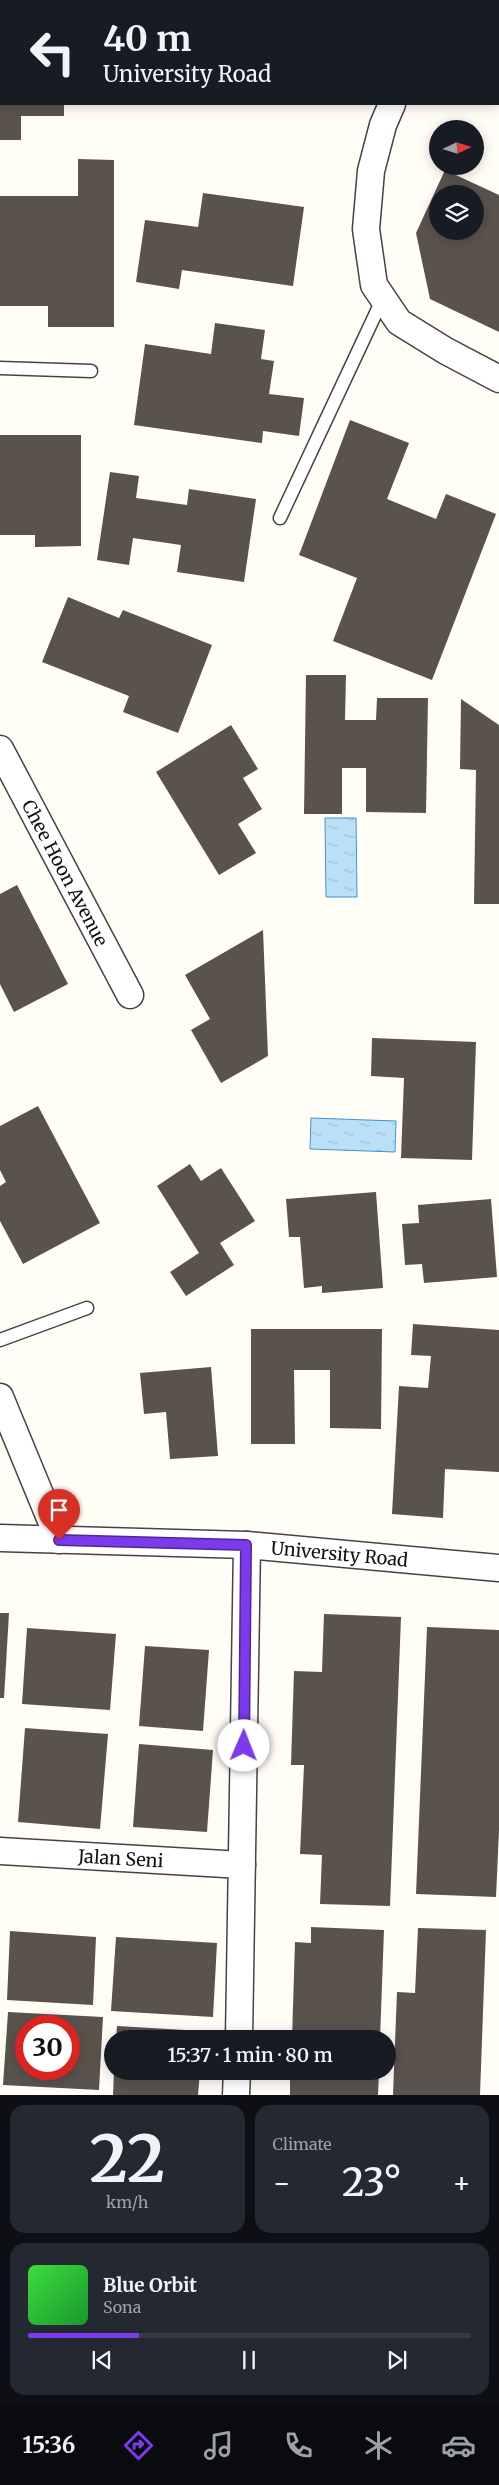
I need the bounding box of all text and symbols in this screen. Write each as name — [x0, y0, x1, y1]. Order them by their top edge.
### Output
text: 40 m — [103, 17, 191, 61]
icon: left — [20, 20, 85, 85]
text: University Road — [103, 60, 271, 88]
north arrow — [429, 120, 484, 175]
map controls — [429, 120, 484, 240]
button: layers — [429, 185, 484, 240]
street label: Chee Hoon Avenue — [17, 796, 113, 950]
pin — [38, 1489, 80, 1540]
icon: arrive — [45, 1496, 73, 1524]
street label: University Road — [270, 1536, 409, 1571]
position arrow — [217, 1719, 269, 1771]
street label: Jalan Seni — [76, 1844, 164, 1872]
speed limit sign: 30 — [15, 2015, 80, 2080]
text: 15:37 · 1 min · 80 m — [167, 2043, 333, 2067]
text: 22 — [89, 2118, 165, 2200]
text: Climate — [273, 2134, 332, 2154]
text: 23° — [342, 2159, 402, 2206]
text: − — [273, 2165, 291, 2201]
text: + — [452, 2165, 471, 2201]
text: km/h — [106, 2192, 148, 2212]
text: Blue Orbit — [103, 2273, 197, 2297]
text: Sona — [103, 2297, 141, 2317]
icon: previous — [88, 2346, 116, 2374]
icon: pause — [235, 2346, 263, 2374]
icon: next — [383, 2346, 411, 2374]
icon: directions — [121, 2428, 156, 2463]
icon: music — [201, 2428, 236, 2463]
icon: phone — [281, 2428, 316, 2463]
icon: climate — [361, 2428, 396, 2463]
icon: car — [441, 2428, 476, 2463]
text: 15:36 — [23, 2431, 75, 2459]

